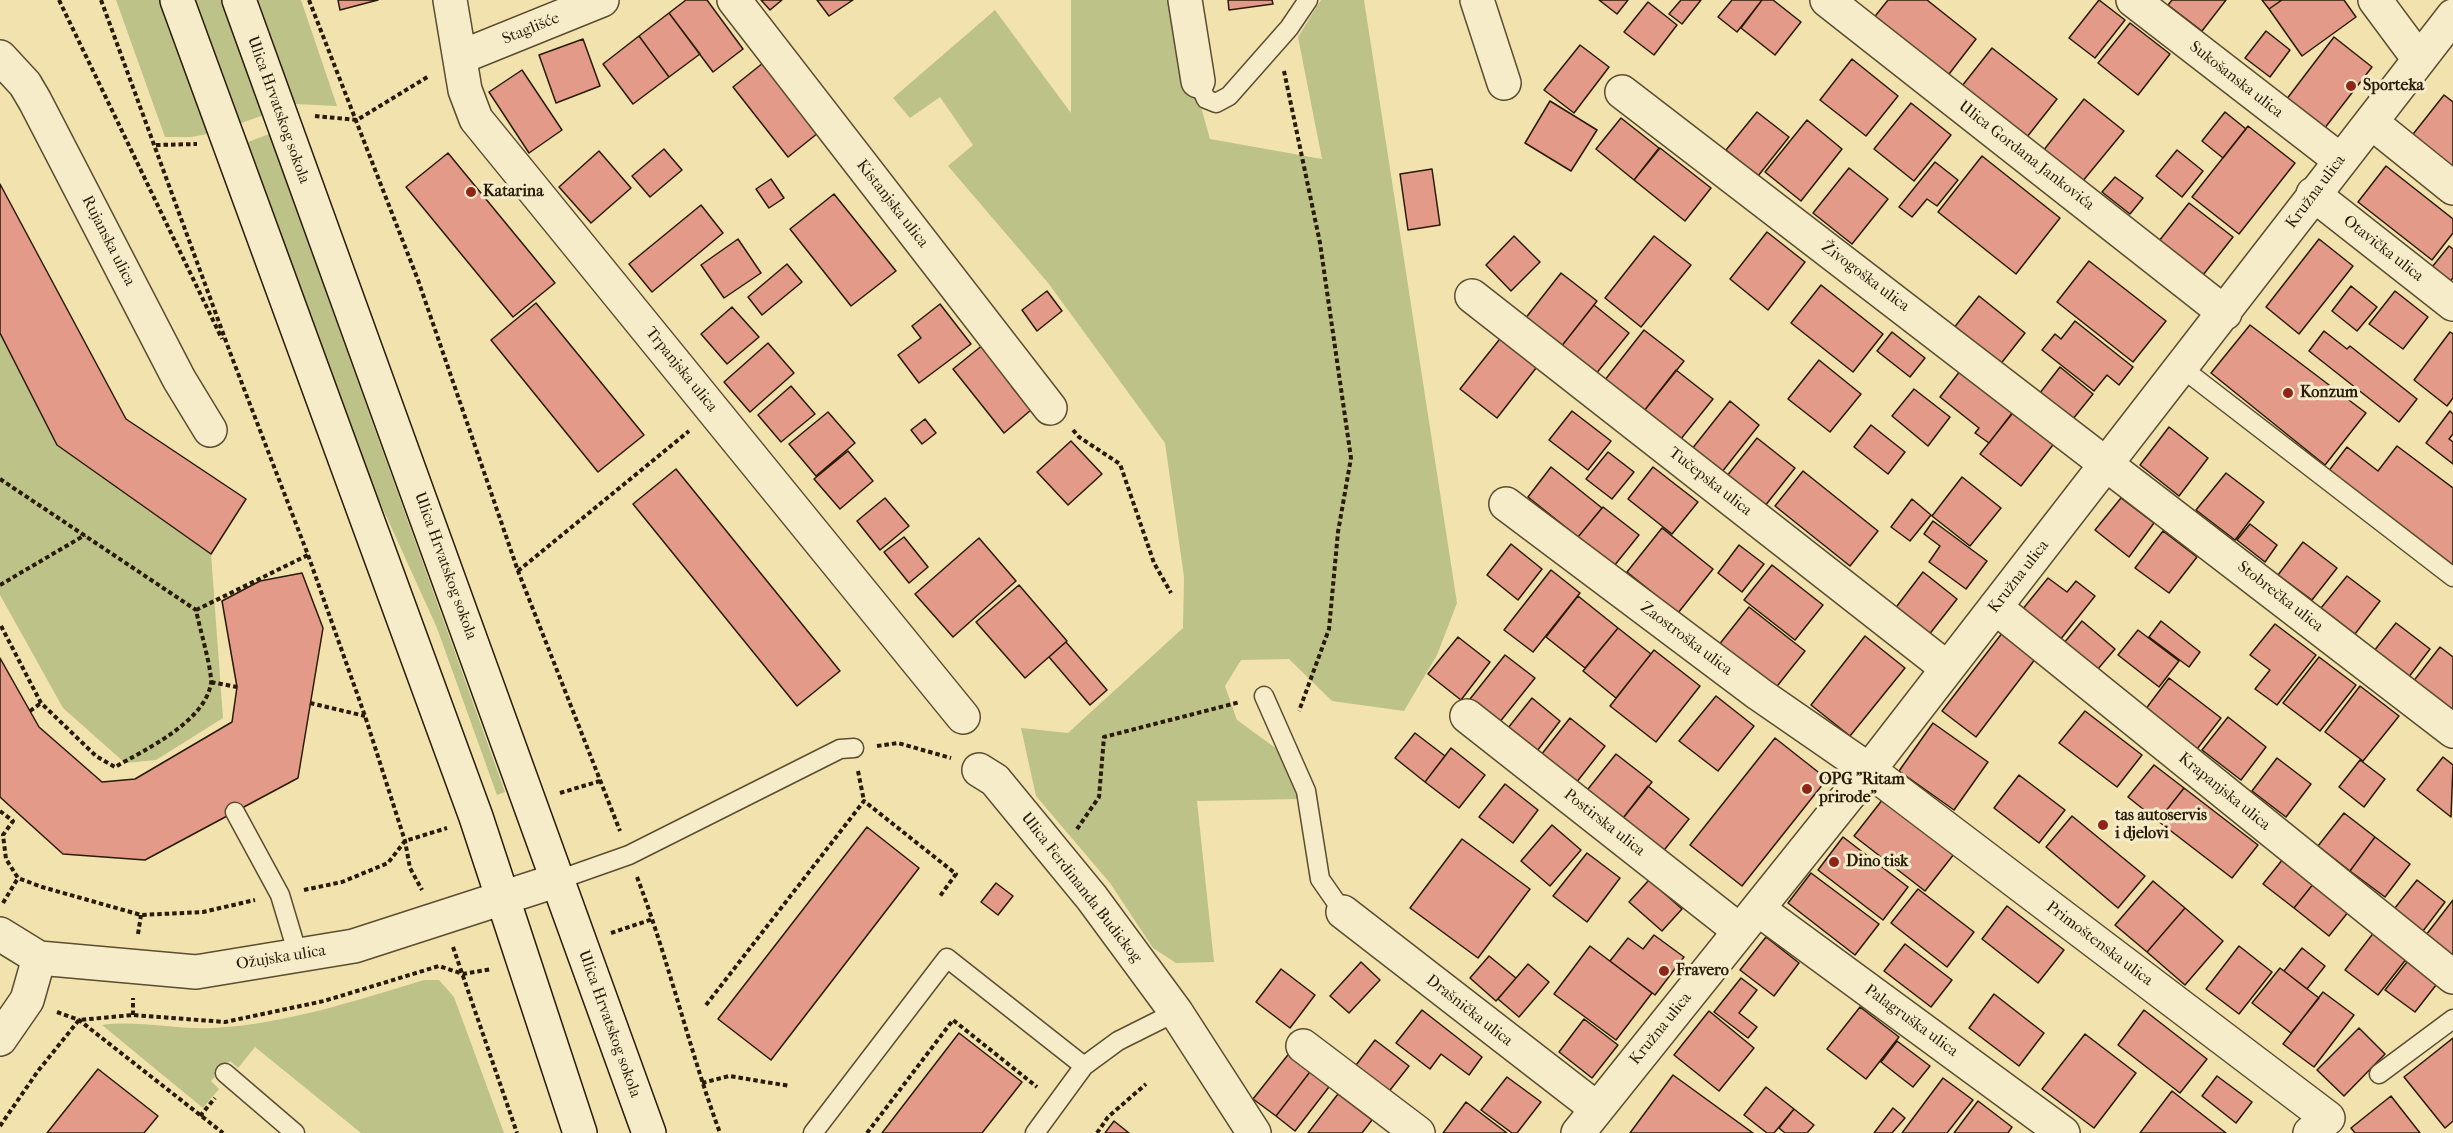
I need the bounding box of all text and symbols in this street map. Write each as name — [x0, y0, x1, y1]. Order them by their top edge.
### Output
street label: Staglišće — [500, 9, 562, 49]
street label: Ulica Hrvatskog sokola — [242, 34, 314, 186]
street label: Sukošanska ulica — [2185, 38, 2287, 122]
place label: Sporteka — [2363, 76, 2424, 96]
marker: Sporteka — [2344, 79, 2358, 93]
street label: Ulica Gordana Jankovića — [1954, 97, 2098, 215]
street label: Kružna ulica — [2282, 151, 2350, 233]
street label: Kistanjska ulica — [852, 156, 932, 252]
place label: Katarina — [483, 182, 544, 202]
marker: Katarina — [464, 185, 478, 199]
street label: Rujanska ulica — [77, 193, 139, 289]
street label: Otavička ulica — [2339, 212, 2427, 286]
street label: Živogoška ulica — [1817, 238, 1913, 316]
street label: Trpanjska ulica — [641, 324, 721, 416]
place label: Konzum — [2300, 383, 2358, 403]
marker: Konzum — [2281, 386, 2295, 400]
street label: Tučepska ulica — [1664, 443, 1756, 521]
street label: Ulica Hrvatskog sokola — [409, 490, 481, 642]
street label: Kružna ulica — [1985, 537, 2053, 617]
street label: Stobrečka ulica — [2233, 558, 2327, 636]
street label: Zaostroška ulica — [1636, 598, 1736, 680]
street label: Krapanjska ulica — [2174, 749, 2274, 835]
place label: OPG "Ritam prirode" — [1819, 770, 1905, 808]
marker: OPG "Ritam prirode" — [1800, 782, 1814, 796]
street label: Postirska ulica — [1559, 785, 1649, 861]
place label: tas autoservis i djelovi — [2115, 806, 2207, 844]
street label: Ulica Ferdinanda Budickog — [1016, 809, 1146, 967]
marker: tas autoservis i djelovi — [2096, 818, 2110, 832]
place label: Dino tisk — [1846, 852, 1908, 872]
marker: Dino tisk — [1827, 855, 1841, 869]
street label: Primoštenska ulica — [2042, 898, 2156, 990]
street label: Ožujska ulica — [235, 941, 327, 975]
street label: Ulica Hrvatskog sokola — [573, 948, 645, 1100]
place label: Fravero — [1676, 961, 1729, 981]
marker: Fravero — [1657, 964, 1671, 978]
street label: Drašnička ulica — [1422, 971, 1516, 1051]
street label: Palagruška ulica — [1861, 981, 1961, 1061]
street label: Kružna ulica — [1626, 989, 1696, 1069]

